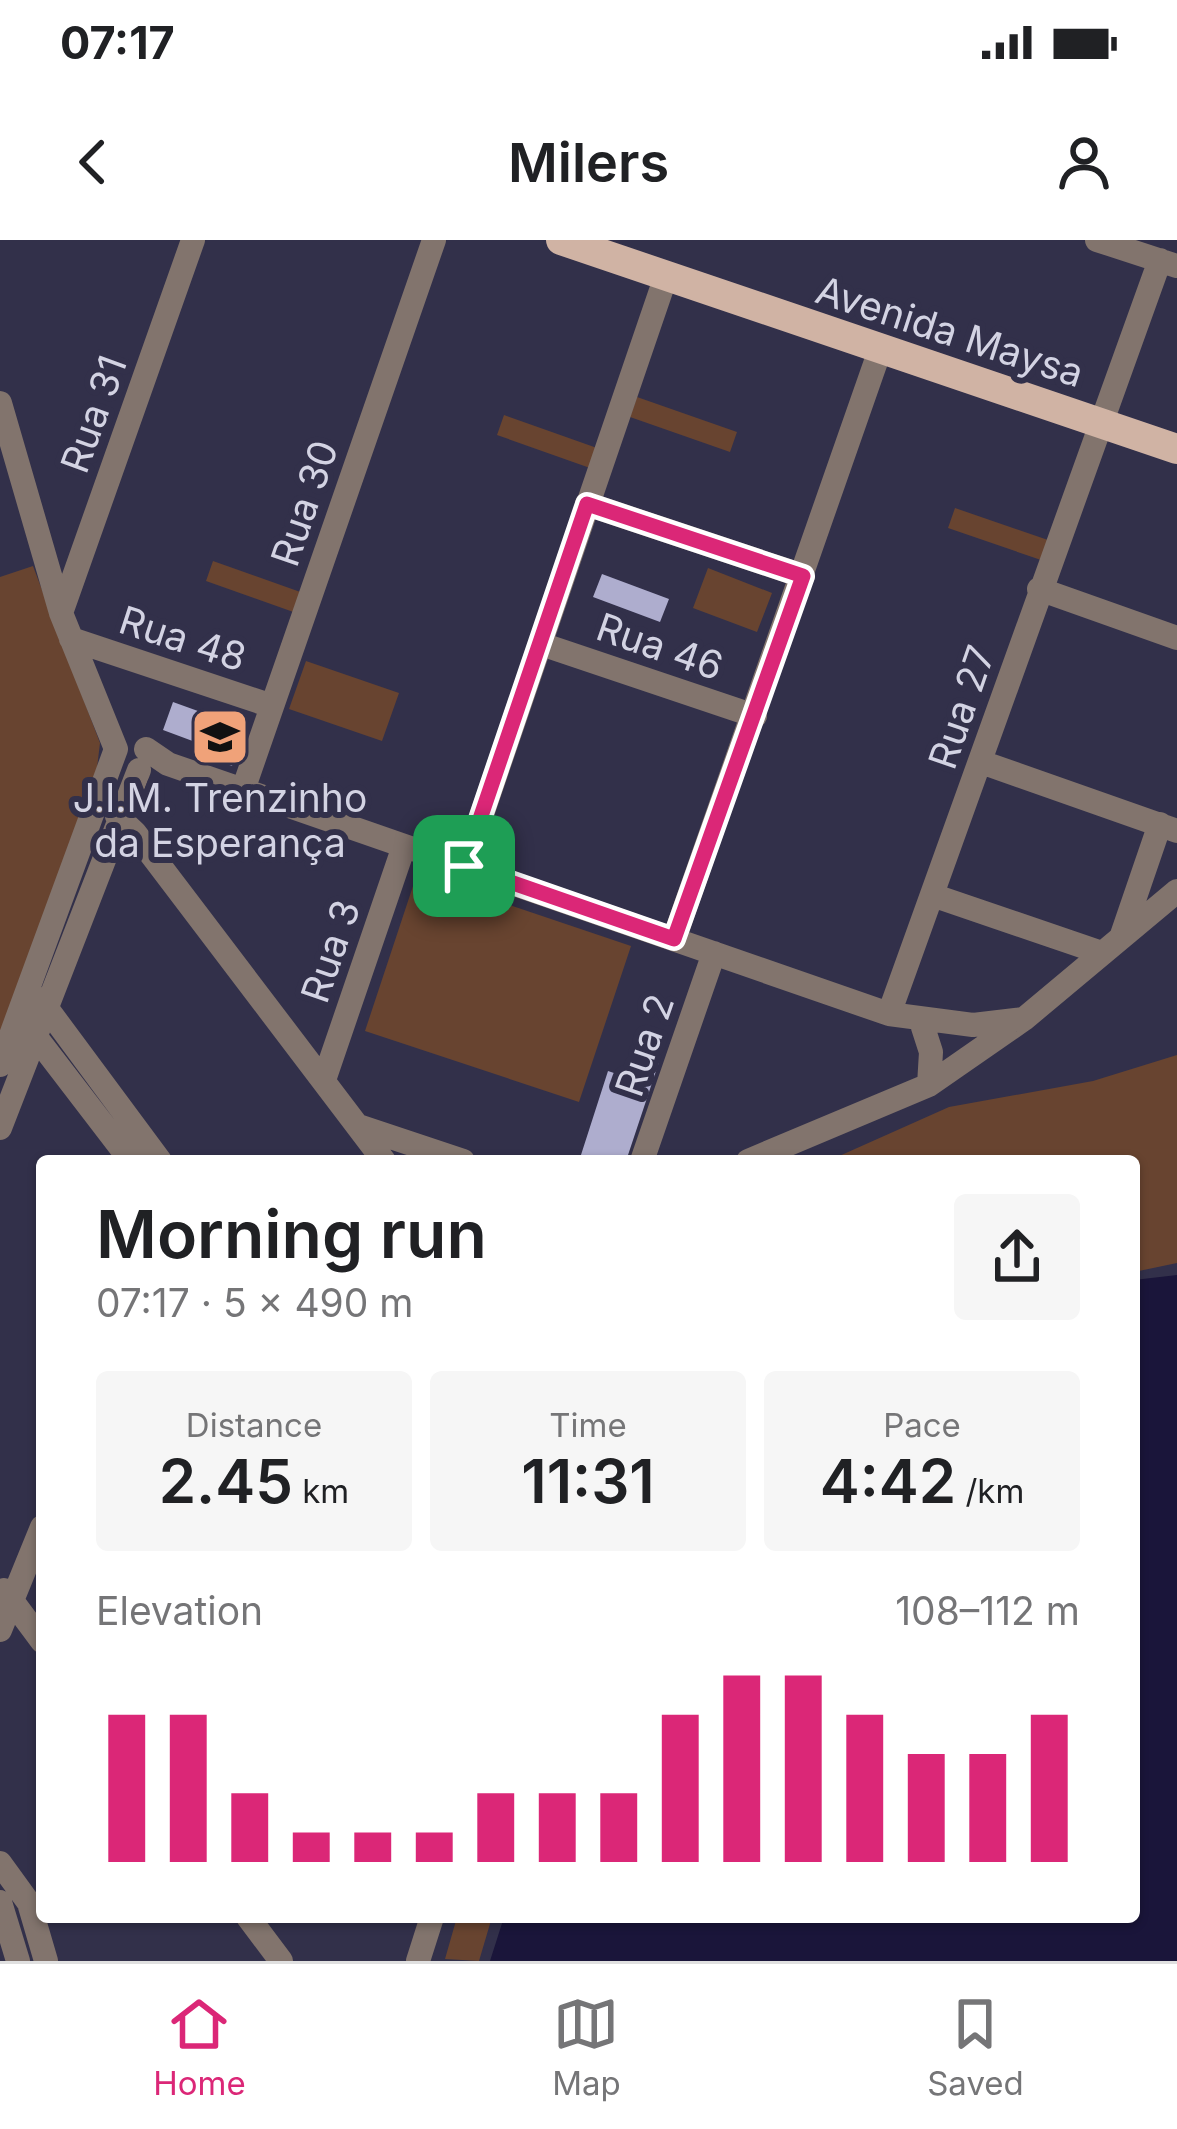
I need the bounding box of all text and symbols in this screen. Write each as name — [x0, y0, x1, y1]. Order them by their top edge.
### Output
text: 07:17 — [60, 15, 175, 70]
icon: back — [60, 129, 126, 195]
icon: person — [1051, 129, 1117, 195]
text: Milers — [508, 130, 669, 195]
street label: Avenida Maysa — [810, 266, 1090, 396]
street label: Rua 31 — [50, 349, 136, 479]
street label: Rua 30 — [261, 434, 347, 572]
street label: Rua 48 — [114, 596, 252, 680]
street label: Rua 46 — [591, 603, 729, 689]
street label: Rua 27 — [918, 639, 1004, 775]
school or university icon: J.I.M. Trenzinho da Esperança — [189, 706, 251, 768]
place label: J.I.M. Trenzinho da Esperança — [73, 774, 367, 866]
pin — [413, 815, 515, 917]
icon: arrive — [431, 833, 497, 899]
street label: Rua 3 — [291, 894, 369, 1008]
street label: Rua 2 — [605, 988, 683, 1102]
text: Morning run — [96, 1194, 487, 1274]
button: share — [954, 1194, 1080, 1320]
text: 07:17 · 5 × 490 m — [96, 1279, 414, 1326]
text: Distance — [186, 1405, 322, 1445]
text: Time — [549, 1405, 627, 1445]
text: Pace — [883, 1405, 961, 1445]
text: 2.45 — [159, 1445, 293, 1517]
text: 11:31 — [521, 1445, 655, 1517]
text: 4:42 — [820, 1445, 956, 1517]
text: km — [293, 1471, 349, 1511]
text: /km — [956, 1471, 1024, 1511]
text: Elevation — [96, 1587, 263, 1634]
text: 108–112 m — [895, 1587, 1080, 1634]
tab: Home — [153, 1991, 246, 2103]
tab: Map — [552, 1991, 621, 2103]
tab: Saved — [927, 1991, 1024, 2103]

